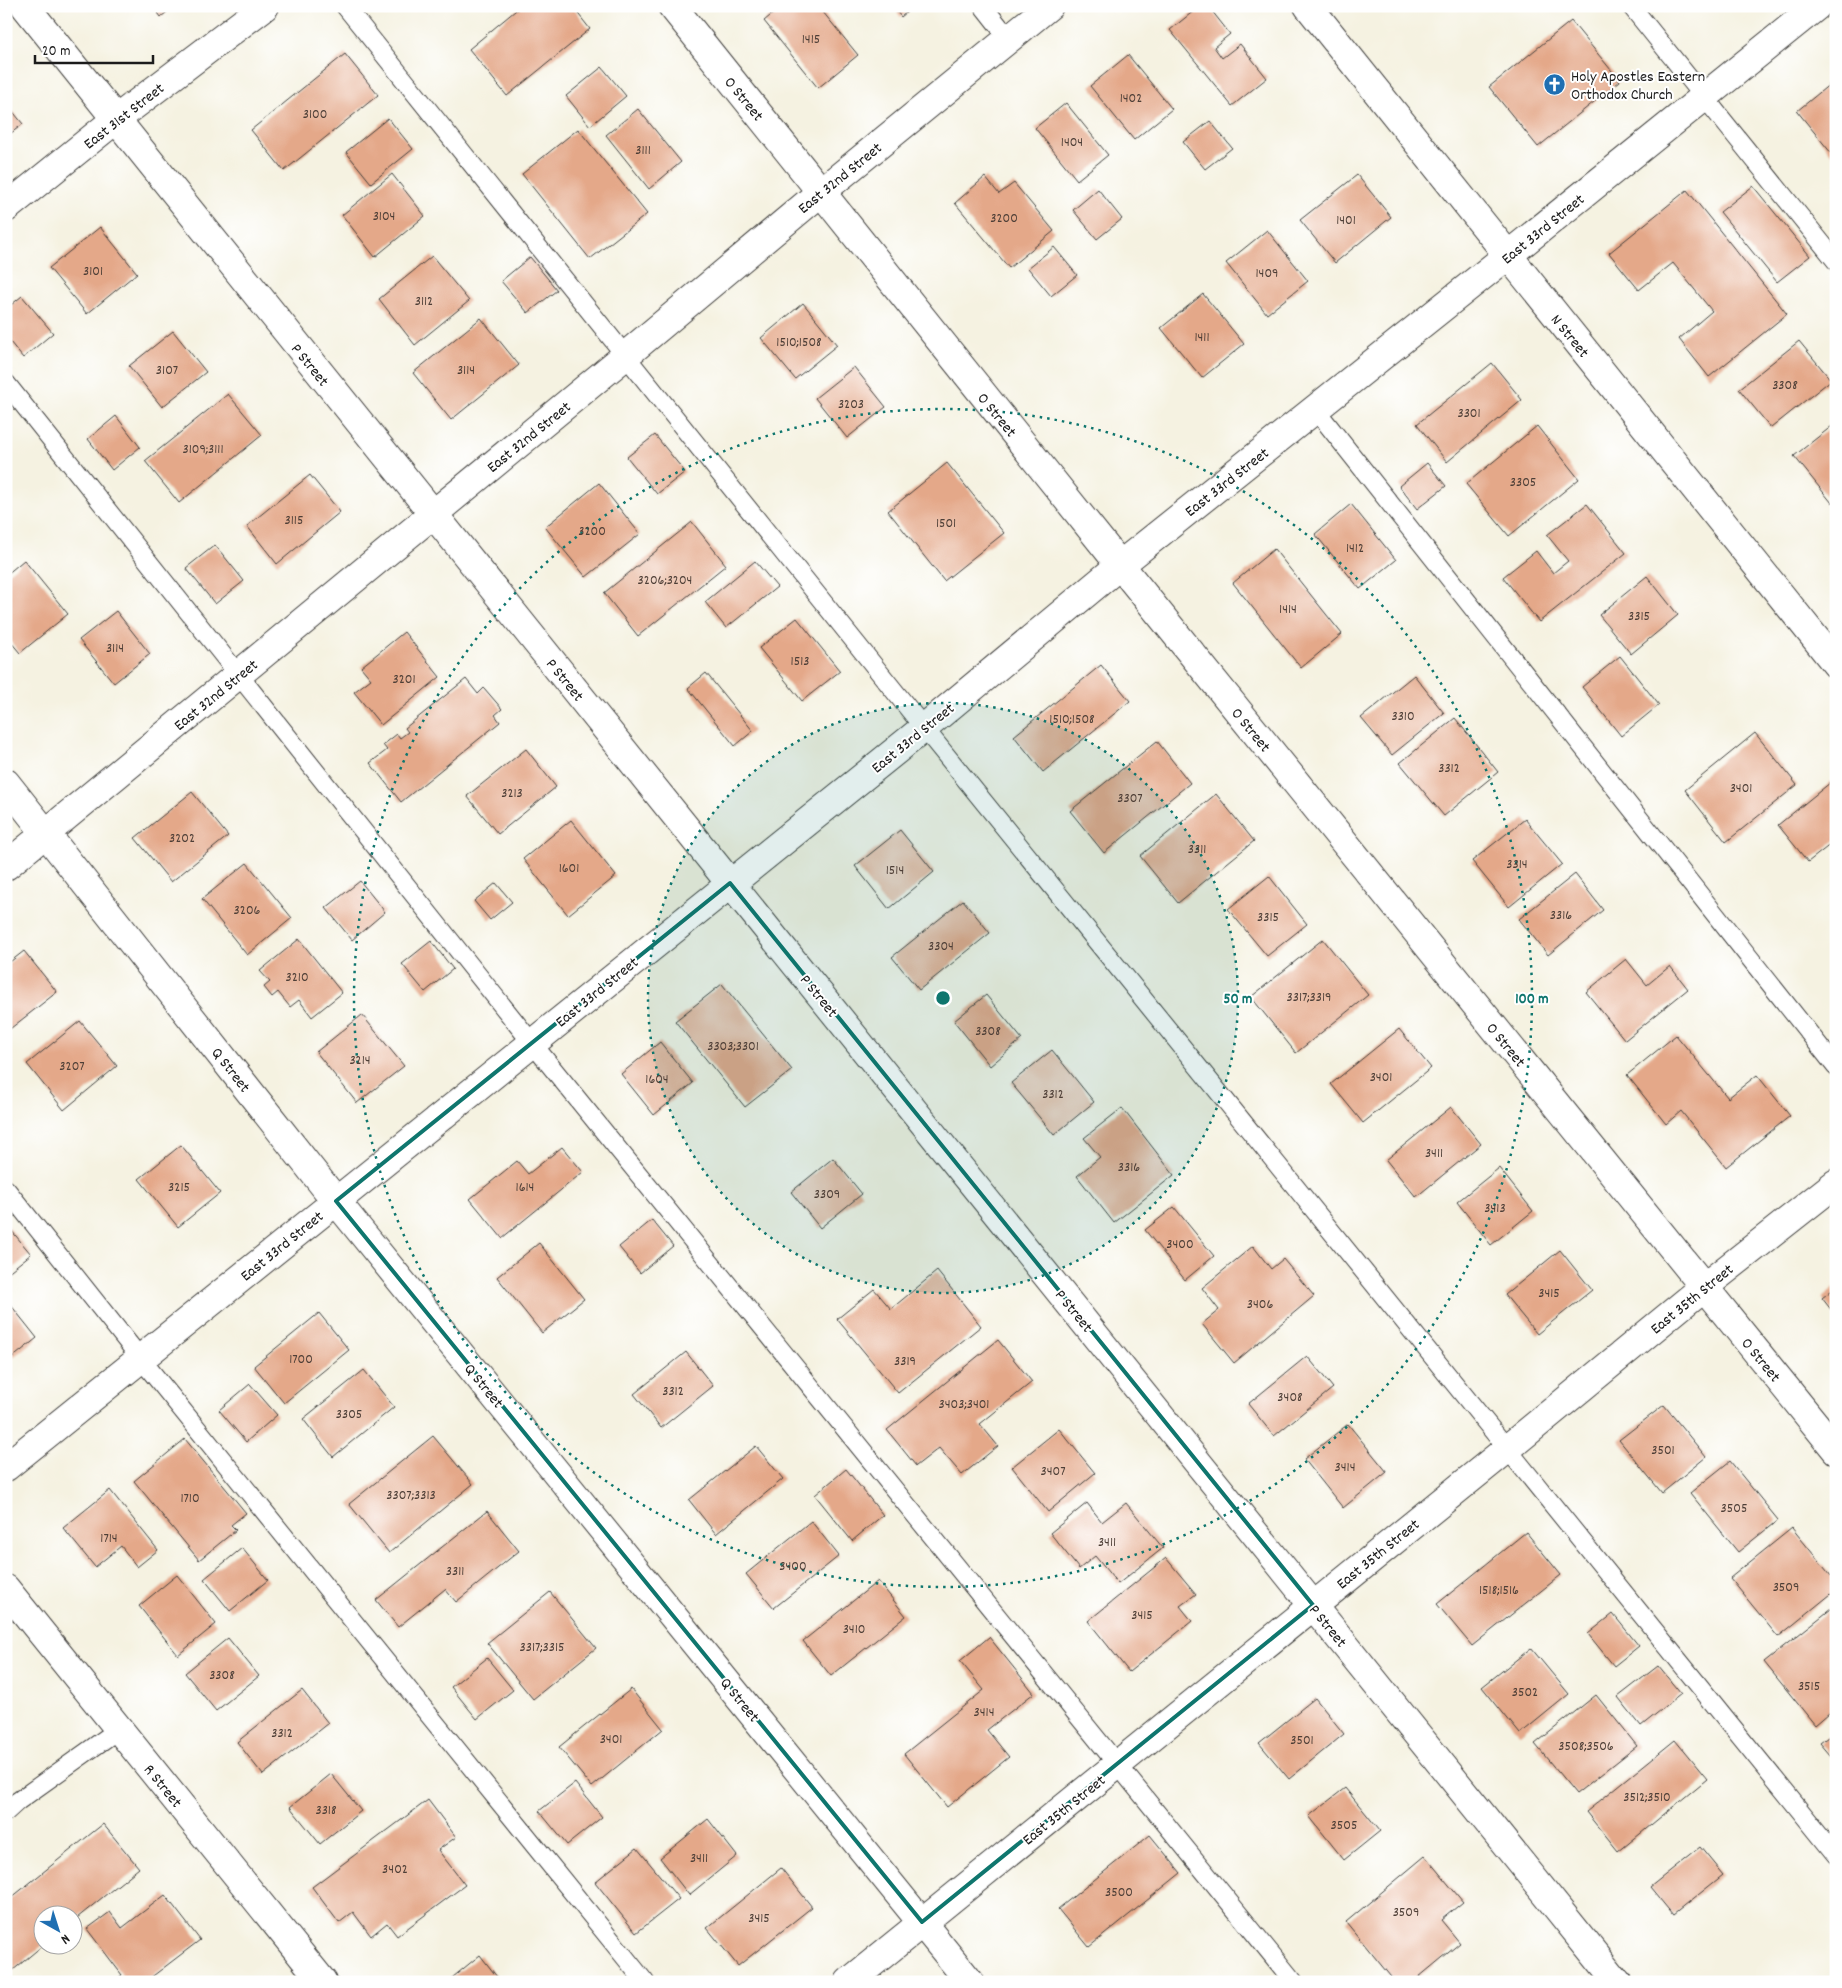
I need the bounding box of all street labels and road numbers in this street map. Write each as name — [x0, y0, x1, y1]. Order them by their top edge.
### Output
street label: O Street — [718, 72, 768, 127]
street label: East 31st Street — [79, 78, 170, 156]
street label: East 32nd Street — [793, 138, 888, 220]
street label: East 33rd Street — [1497, 189, 1590, 271]
street label: N Street — [1544, 310, 1594, 363]
street label: P Street — [284, 339, 334, 392]
street label: O Street — [971, 388, 1021, 443]
street label: East 32nd Street — [482, 397, 577, 479]
street label: East 33rd Street — [1181, 443, 1275, 523]
street label: P Street — [539, 654, 589, 707]
street label: East 32nd Street — [169, 655, 264, 737]
street label: East 33rd Street — [867, 698, 960, 780]
street label: O Street — [1225, 703, 1275, 758]
street label: East 33rd Street — [551, 952, 644, 1034]
street label: P Street — [793, 970, 843, 1023]
street label: O Street — [1480, 1018, 1530, 1073]
street label: Q Street — [205, 1043, 255, 1098]
street label: East 33rd Street — [236, 1206, 329, 1288]
street label: East 35th Street — [1646, 1259, 1739, 1341]
street label: P Street — [1048, 1285, 1098, 1338]
street label: O Street — [1735, 1333, 1785, 1388]
street label: Q Street — [458, 1359, 508, 1414]
street label: East 35th Street — [1332, 1514, 1425, 1596]
street label: P Street — [1302, 1600, 1352, 1653]
street label: Q Street — [714, 1673, 764, 1728]
street label: R Street — [137, 1760, 187, 1813]
street label: East 35th Street — [1018, 1770, 1111, 1852]

